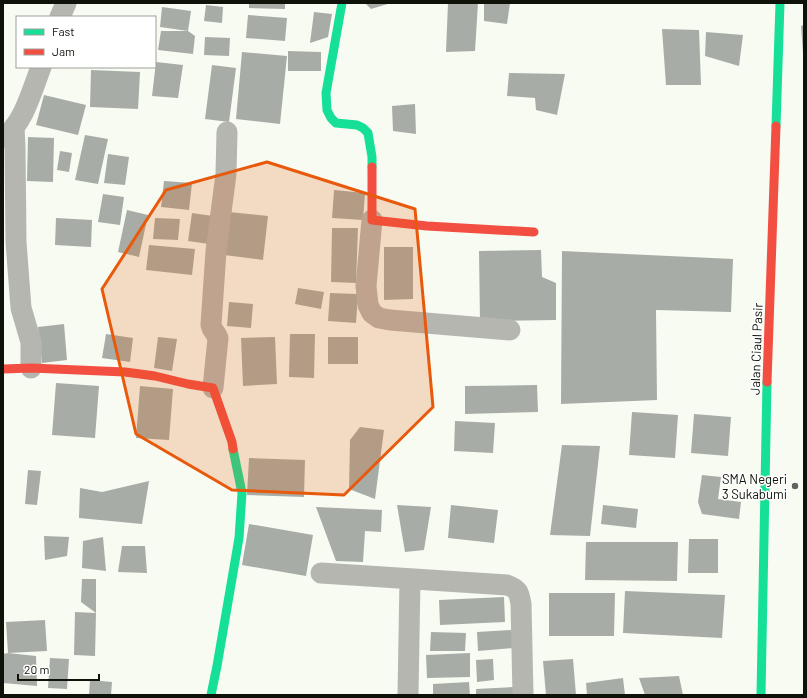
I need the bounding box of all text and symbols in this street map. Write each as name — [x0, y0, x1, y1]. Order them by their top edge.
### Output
legend — [16, 16, 156, 68]
text: Fast — [52, 24, 75, 38]
text: Jam — [52, 44, 75, 58]
street label: Jalan Ciaul Pasir — [746, 302, 766, 395]
place label: SMA Negeri 3 Sukabumi — [722, 471, 787, 502]
marker: SMA Negeri 3 Sukabumi — [790, 481, 800, 491]
scale bar — [18, 656, 99, 682]
text: 20 m — [24, 662, 50, 676]

